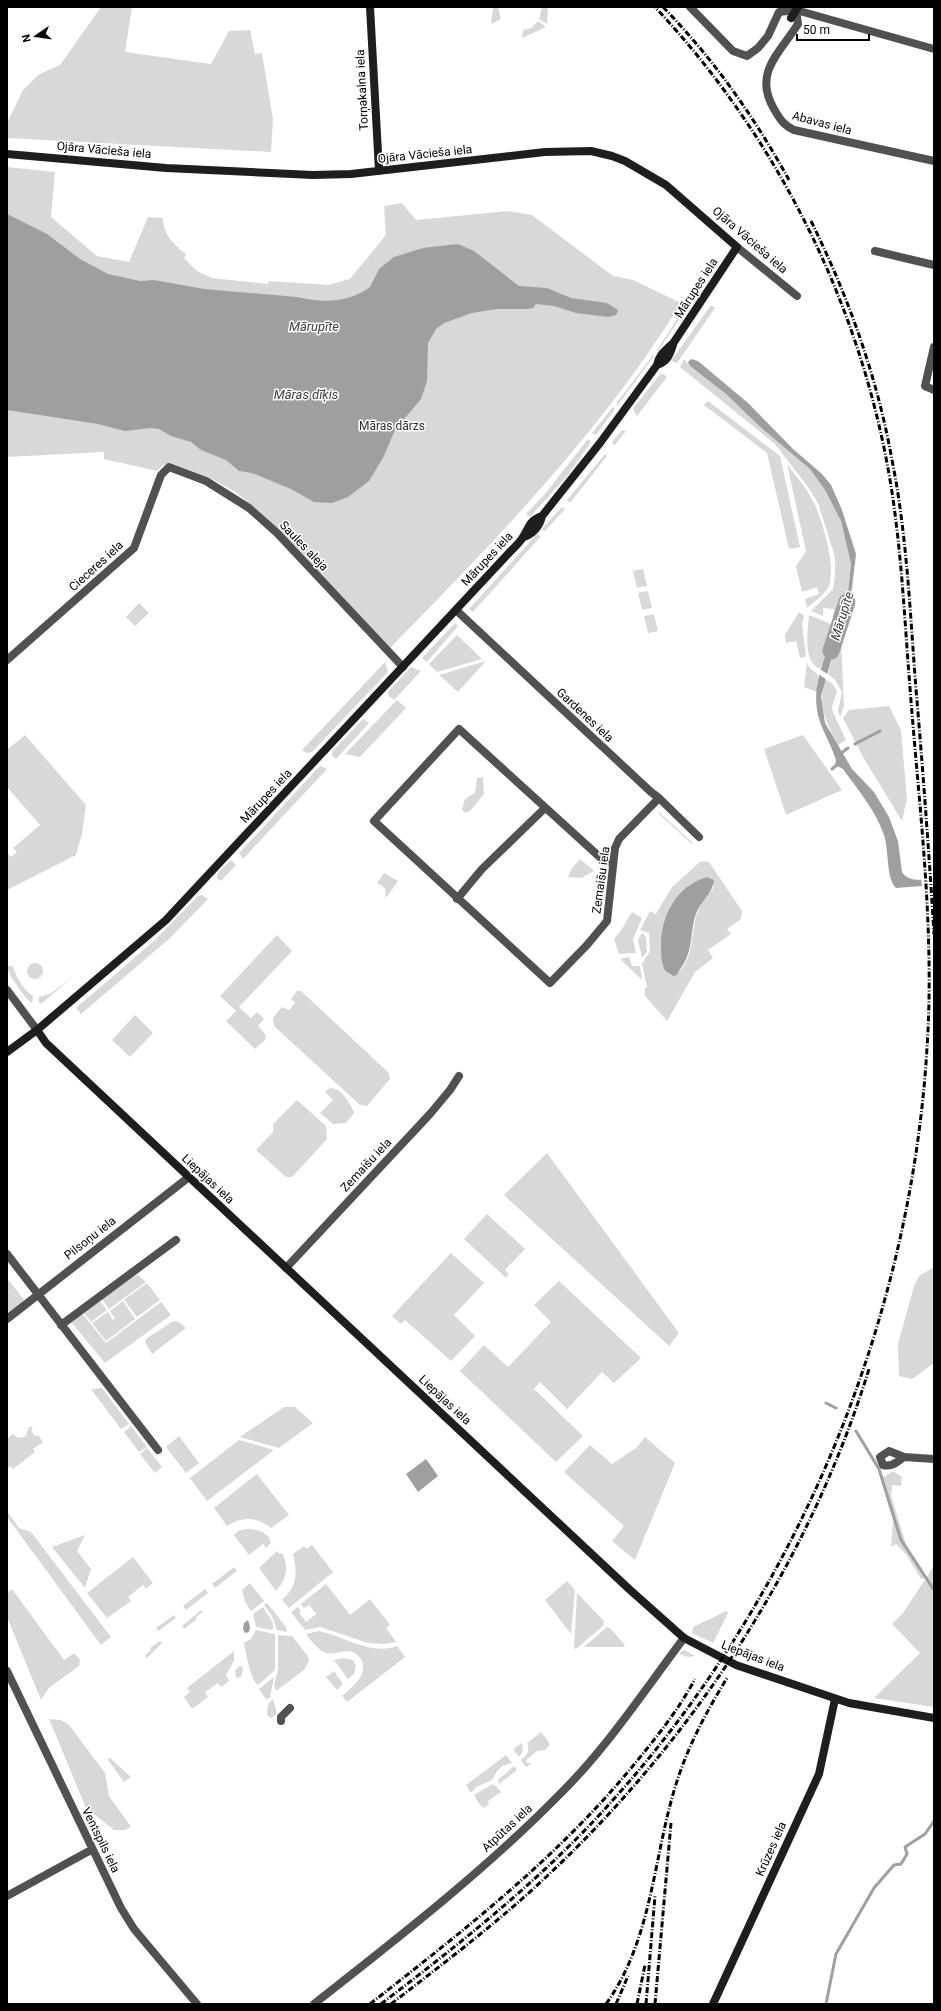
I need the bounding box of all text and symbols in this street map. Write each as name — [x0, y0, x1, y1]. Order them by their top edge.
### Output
north arrow — [16, 16, 56, 56]
scale bar — [797, 16, 869, 42]
text: 50 m — [803, 23, 830, 37]
text: N — [19, 33, 34, 43]
street label: Torņakalna iela — [353, 49, 372, 131]
street label: Abavas iela — [791, 108, 853, 138]
street label: Ojāra Vācieša iela — [56, 139, 152, 161]
street label: Ojāra Vācieša iela — [377, 142, 473, 166]
street label: Ojāra Vācieša iela — [710, 204, 790, 276]
street label: Mārupes iela — [671, 255, 721, 321]
water label: Mārupīte — [289, 319, 339, 334]
water label: Māras dīķis — [274, 387, 339, 403]
park label: Māras dārzs — [359, 419, 425, 433]
street label: Saules aleja — [277, 518, 331, 574]
street label: Mārupes iela — [458, 529, 516, 589]
street label: Cieceres iela — [66, 538, 126, 594]
water label: Mārupīte — [828, 590, 857, 642]
street label: Gardenes iela — [554, 685, 616, 745]
street label: Mārupes iela — [237, 766, 295, 826]
street label: Zemaišu iela — [589, 845, 613, 915]
street label: Zemaišu iela — [338, 1135, 394, 1195]
street label: Liepājas iela — [179, 1151, 237, 1207]
street label: Pilsoņu iela — [62, 1214, 119, 1263]
street label: Liepājas iela — [416, 1372, 474, 1428]
street label: Liepājas iela — [720, 1638, 786, 1674]
street label: Atpūtas iela — [479, 1801, 535, 1855]
street label: Ventspils iela — [79, 1805, 123, 1875]
street label: Krūzes iela — [753, 1820, 789, 1878]

